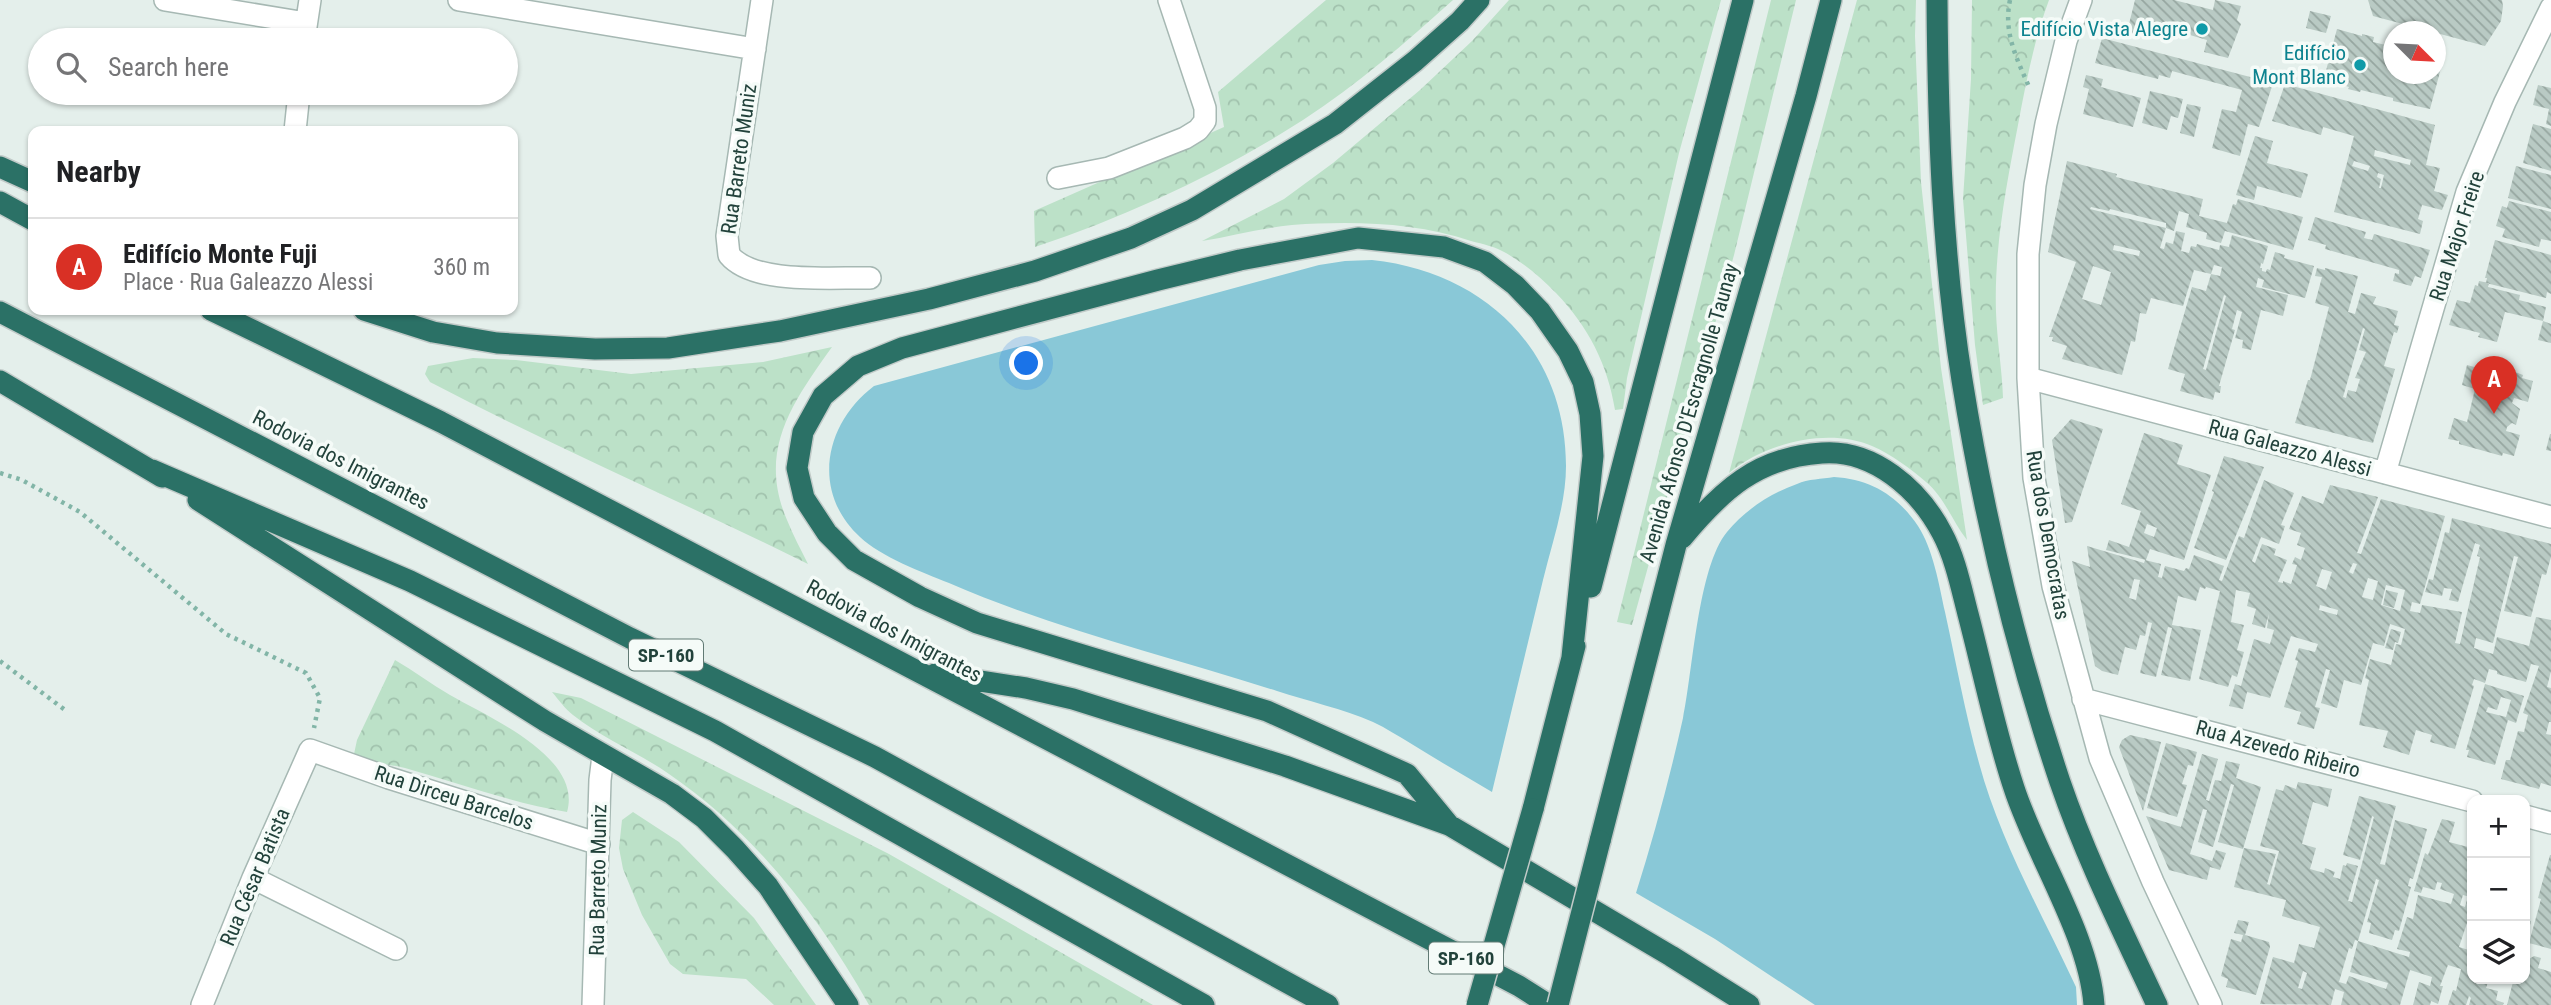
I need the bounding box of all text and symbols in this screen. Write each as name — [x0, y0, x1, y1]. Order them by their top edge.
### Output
place label: Edifício Vista Alegre — [2021, 17, 2188, 41]
marker: Edifício Vista Alegre — [2194, 21, 2210, 37]
north arrow — [2383, 21, 2446, 84]
search box — [28, 28, 518, 105]
place label: Edifício Mont Blanc — [2252, 41, 2346, 89]
icon: search — [52, 48, 90, 86]
text: Search here — [108, 52, 229, 82]
marker: Edifício Mont Blanc — [2352, 57, 2368, 73]
street label: Rua Barreto Muniz — [717, 82, 761, 236]
text: Nearby — [56, 154, 141, 189]
street label: Rua Major Freire — [2425, 168, 2489, 304]
text: Edifício Monte Fuji — [123, 239, 317, 269]
text: A — [72, 254, 86, 281]
text: 360 m — [433, 254, 490, 281]
street label: Avenida Afonso D'Escragnolle Taunay — [1635, 260, 1743, 565]
text: Place · Rua Galeazzo Alessi — [123, 269, 373, 296]
your location — [1009, 346, 1043, 380]
pin: A — [2471, 356, 2517, 414]
street label: Rodovia dos Imigrantes — [249, 405, 433, 515]
street label: Rua Galeazzo Alessi — [2206, 415, 2374, 481]
street label: Rua dos Democratas — [2021, 449, 2075, 621]
street label: Rodovia dos Imigrantes — [802, 575, 986, 687]
road number: SP-160 — [629, 640, 703, 670]
street label: Rua Azevedo Ribeiro — [2193, 715, 2363, 783]
street label: Rua Dirceu Barcelos — [371, 761, 537, 835]
map controls — [2467, 795, 2530, 984]
button: + — [2467, 795, 2530, 858]
street label: Rua Barreto Muniz — [585, 804, 611, 956]
street label: Rua César Batista — [215, 805, 295, 949]
button: − — [2467, 858, 2530, 921]
button: layers — [2467, 921, 2530, 984]
road number: SP-160 — [1429, 942, 1503, 974]

